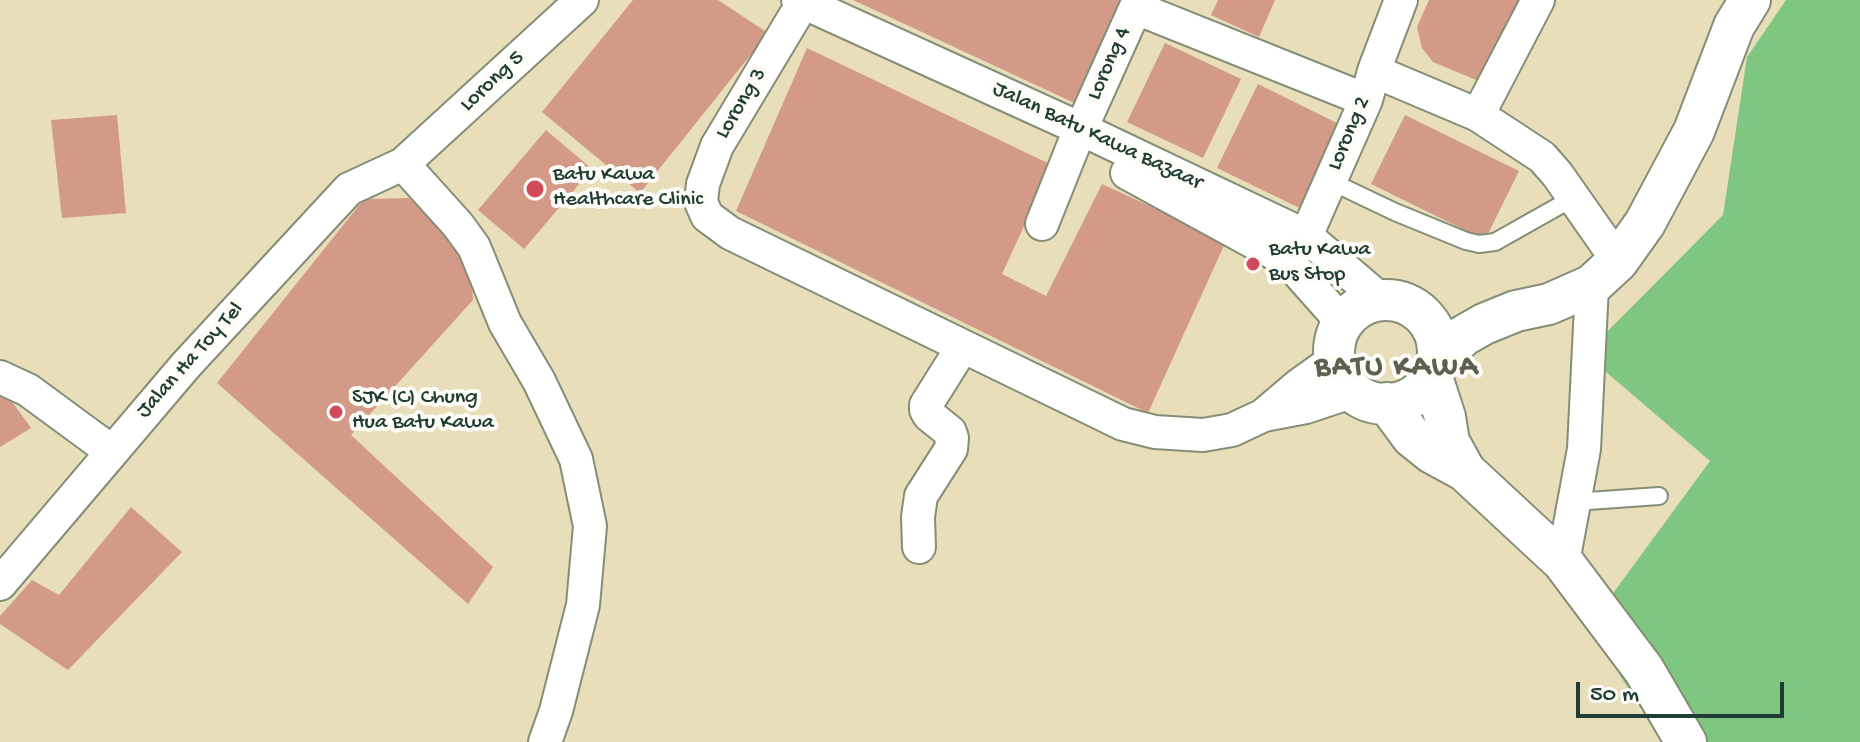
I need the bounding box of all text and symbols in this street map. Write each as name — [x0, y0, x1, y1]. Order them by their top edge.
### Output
street label: Lorong 4 — [1082, 23, 1138, 105]
street label: Lorong 5 — [455, 46, 531, 118]
street label: Lorong 3 — [711, 64, 773, 144]
street label: Jalan Batu Kawa Bazaar — [988, 77, 1206, 197]
street label: Lorong 2 — [1323, 93, 1377, 175]
place label: Batu Kawa Healthcare Clinic — [553, 163, 703, 214]
marker: Batu Kawa Healthcare Clinic — [524, 178, 546, 200]
place label: Batu Kawa Bus Stop — [1269, 238, 1371, 290]
marker: Batu Kawa Bus Stop — [1244, 255, 1262, 273]
street label: Jalan Ha Toy Tel — [132, 297, 250, 425]
district label: BATU KAWA — [1315, 351, 1479, 387]
place label: SJK (C) Chung Hua Batu Kawa — [352, 386, 494, 438]
marker: SJK (C) Chung Hua Batu Kawa — [327, 403, 345, 421]
scale bar — [1580, 666, 1788, 716]
text: 50 m — [1590, 681, 1639, 710]

